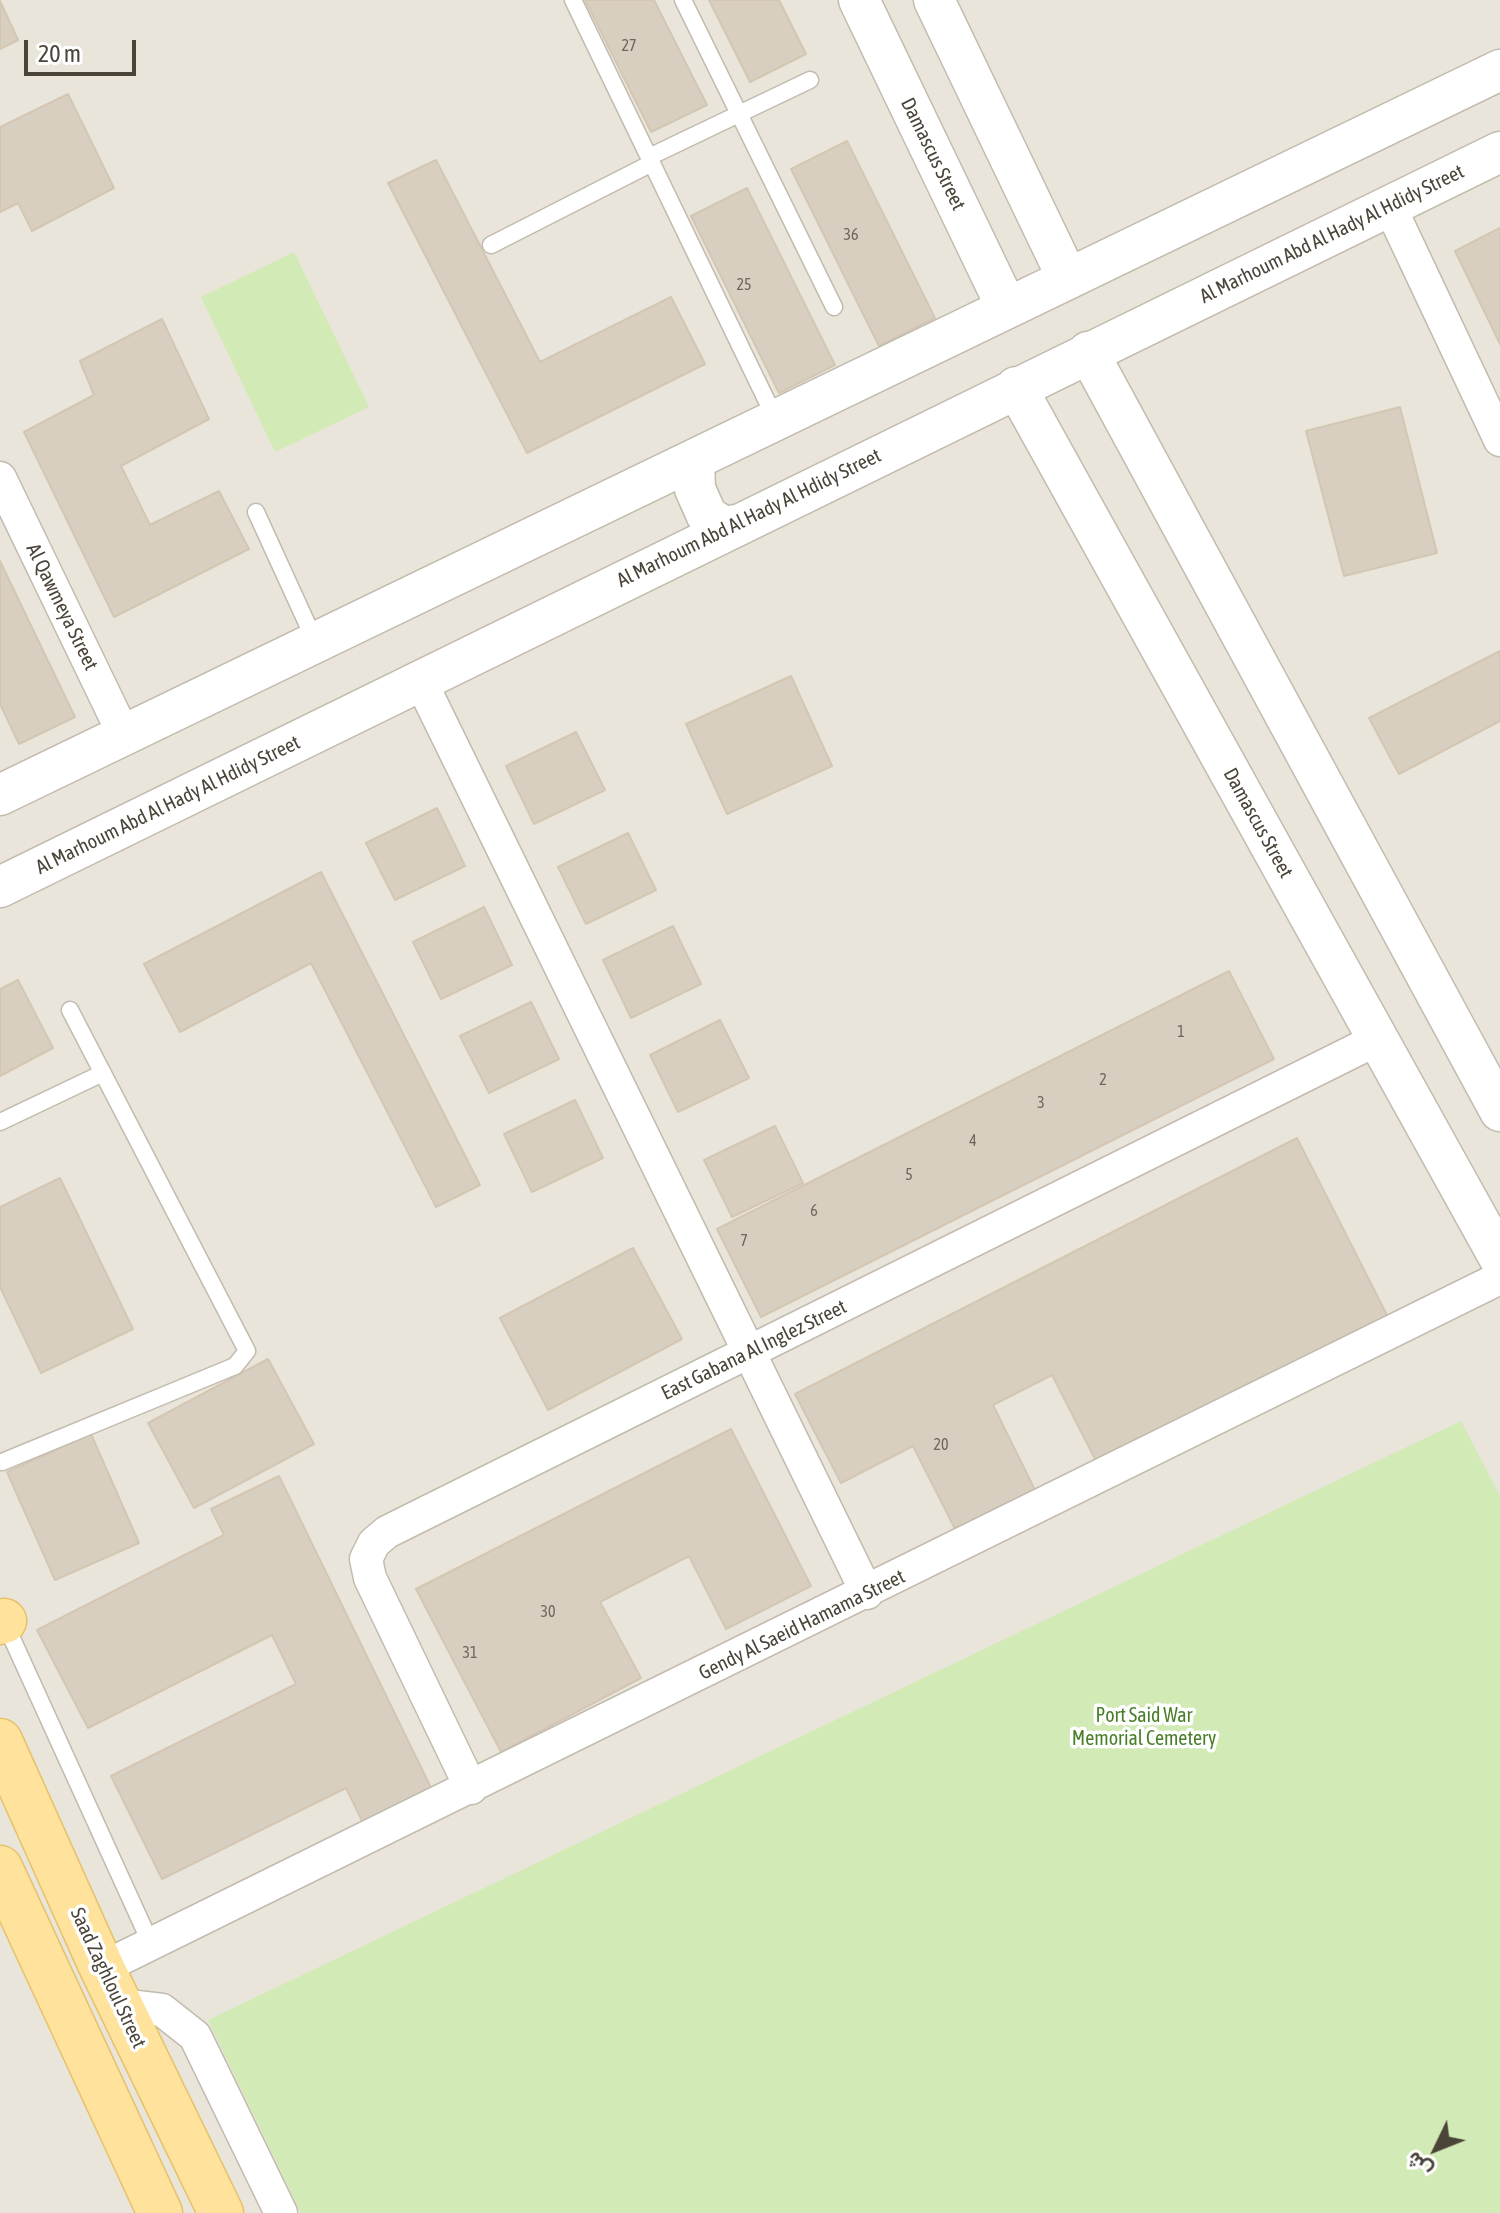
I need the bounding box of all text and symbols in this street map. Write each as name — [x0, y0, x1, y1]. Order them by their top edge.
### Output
scale bar — [28, 24, 140, 74]
house number: 27 — [621, 36, 637, 56]
text: 20 m — [38, 40, 81, 67]
street label: Damascus Street — [895, 94, 971, 214]
street label: Al Marhoum Abd Al Hady Al Hdidy Street — [1196, 159, 1468, 309]
house number: 36 — [843, 225, 859, 245]
house number: 25 — [736, 275, 752, 295]
street label: Al Marhoum Abd Al Hady Al Hdidy Street — [613, 443, 885, 593]
street label: Al Qawmeya Street — [21, 540, 103, 674]
street label: Al Marhoum Abd Al Hady Al Hdidy Street — [32, 730, 304, 880]
street label: Damascus Street — [1218, 764, 1298, 882]
house number: 1 — [1177, 1022, 1185, 1042]
house number: 2 — [1099, 1070, 1107, 1090]
house number: 3 — [1037, 1093, 1045, 1113]
house number: 4 — [969, 1131, 977, 1151]
house number: 5 — [905, 1165, 913, 1185]
house number: 6 — [810, 1201, 818, 1221]
house number: 7 — [740, 1231, 748, 1251]
street label: East Gabana Al Inglez Street — [657, 1295, 851, 1405]
house number: 20 — [933, 1435, 949, 1455]
street label: Gendy Al Saeid Hamama Street — [695, 1565, 909, 1685]
house number: 30 — [540, 1602, 556, 1622]
house number: 31 — [462, 1643, 478, 1663]
park label: Port Said War Memorial Cemetery — [1072, 1704, 1216, 1751]
street label: Saad Zaghloul Street — [65, 1904, 151, 2052]
north arrow — [1396, 2109, 1476, 2189]
text: ش — [1400, 2147, 1437, 2184]

